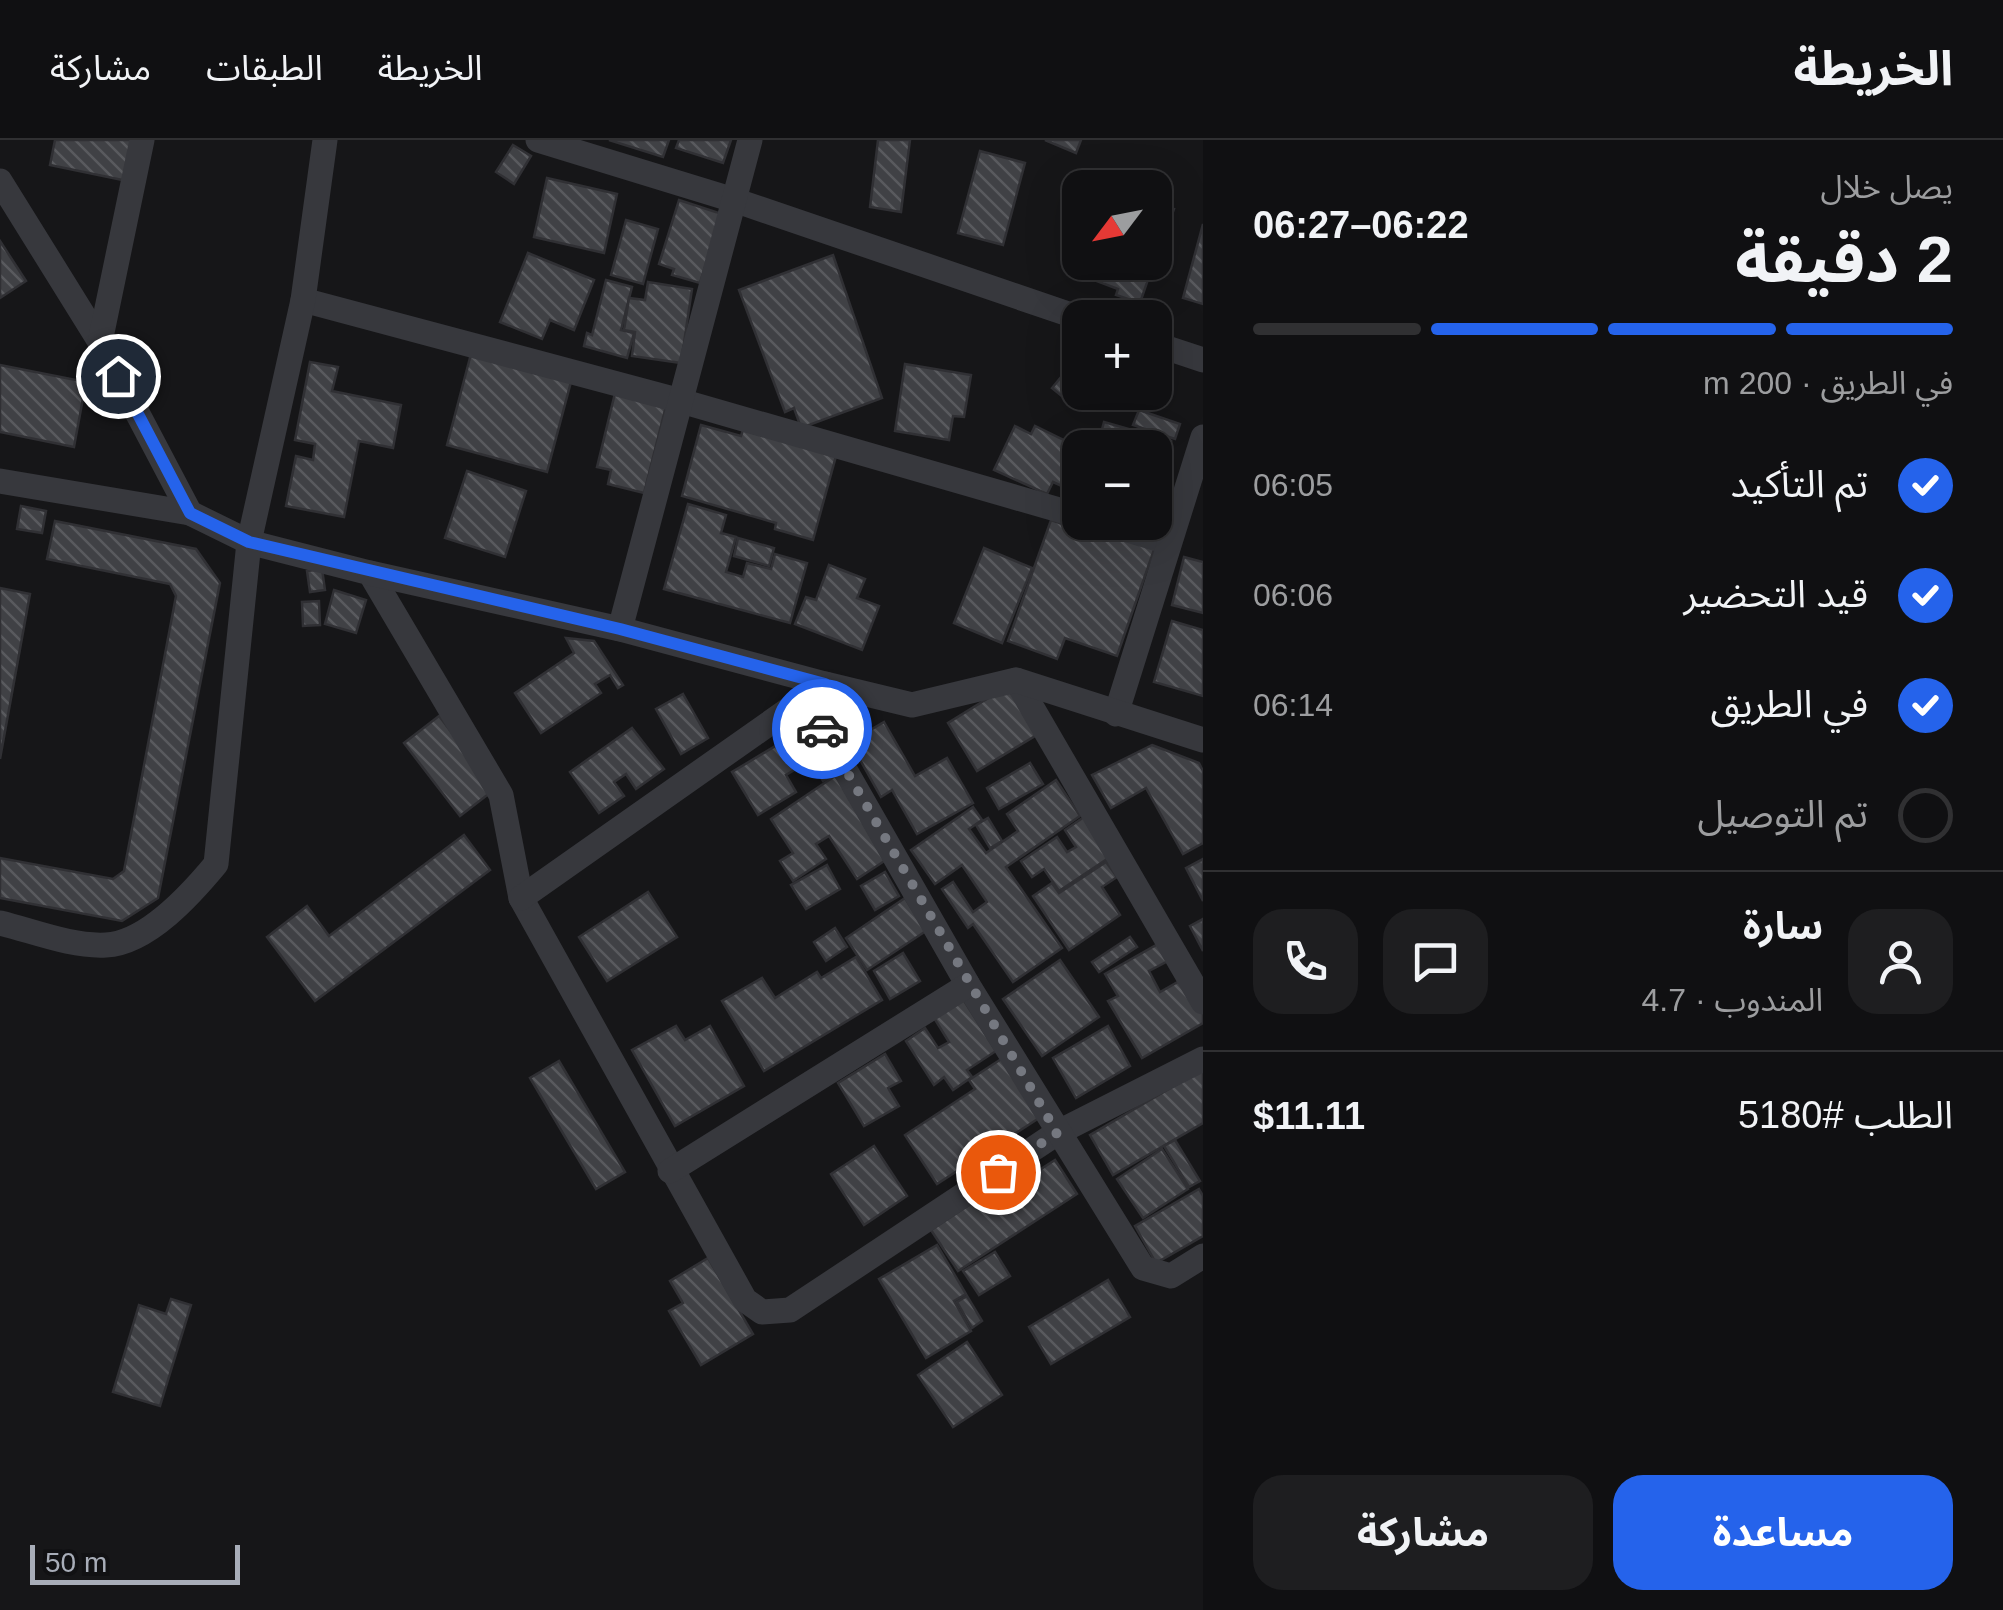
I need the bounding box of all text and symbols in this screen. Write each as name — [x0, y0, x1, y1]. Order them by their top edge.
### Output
text: الخريطة — [1794, 42, 1953, 95]
text: مشاركة — [50, 48, 151, 87]
text: الطبقات — [206, 48, 323, 87]
text: الخريطة — [378, 48, 483, 87]
text: يصل خلال — [1821, 169, 1953, 205]
north arrow — [1062, 170, 1172, 280]
map controls — [1062, 170, 1172, 540]
text: 06:22–06:27 — [1253, 204, 1469, 246]
text: 2 دقيقة — [1735, 223, 1953, 296]
button: + — [1062, 300, 1172, 410]
pin — [76, 334, 161, 419]
icon: home — [91, 349, 146, 404]
text: في الطريق · 200 m — [1703, 365, 1953, 401]
button: − — [1062, 430, 1172, 540]
icon: check — [1898, 458, 1953, 513]
text: تم التأكيد — [1731, 463, 1868, 505]
text: 06:05 — [1253, 467, 1333, 503]
icon: check — [1898, 568, 1953, 623]
text: قيد التحضير — [1683, 573, 1868, 615]
text: 06:06 — [1253, 577, 1333, 613]
icon: check — [1898, 678, 1953, 733]
courier — [772, 679, 872, 779]
text: في الطريق — [1711, 683, 1868, 725]
text: 06:14 — [1253, 687, 1333, 723]
icon: car — [795, 702, 850, 757]
text: تم التوصيل — [1697, 793, 1868, 835]
text: سارة — [1743, 905, 1823, 947]
button: phone — [1253, 909, 1358, 1014]
button: chat — [1383, 909, 1488, 1014]
button: person — [1848, 909, 1953, 1014]
text: المندوب · 4.7 — [1642, 982, 1823, 1018]
text: الطلب #5180 — [1738, 1094, 1953, 1136]
text: $11.11 — [1253, 1095, 1365, 1137]
pin — [956, 1130, 1041, 1215]
icon: bag — [971, 1145, 1026, 1200]
button: مشاركة — [1253, 1475, 1593, 1590]
button: مساعدة — [1613, 1475, 1953, 1590]
scale bar — [30, 1540, 240, 1584]
text: 50 m — [45, 1547, 107, 1578]

